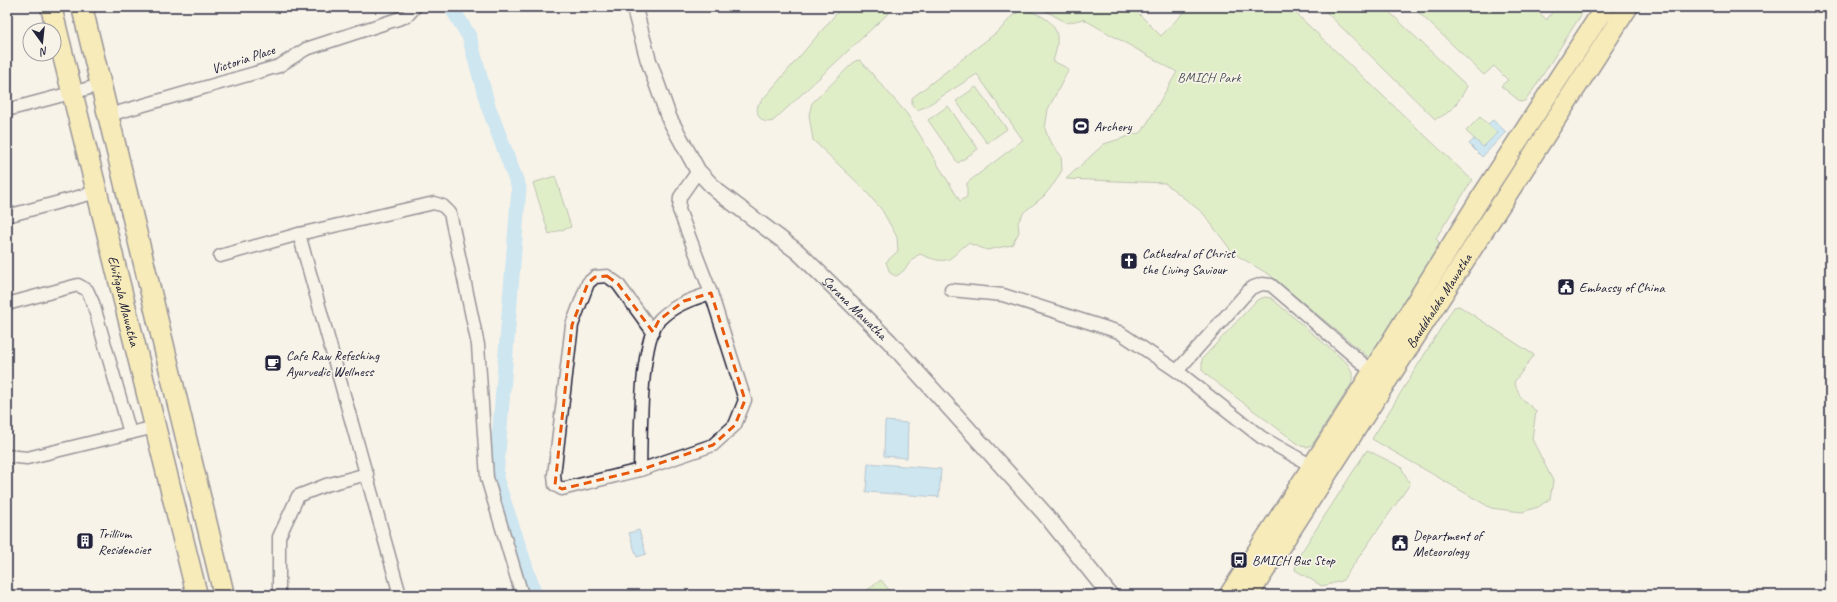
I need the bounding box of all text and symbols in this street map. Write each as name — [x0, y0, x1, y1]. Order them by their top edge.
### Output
north arrow — [22, 22, 62, 62]
street label: Victoria Place — [209, 41, 278, 78]
text: N — [37, 44, 50, 60]
park label: BMICH Park — [1177, 69, 1242, 86]
sports icon: Archery — [1071, 116, 1091, 136]
place label: Archery — [1094, 118, 1133, 135]
place label: Cathedral of Christ the Living Saviour — [1142, 245, 1236, 278]
street label: Bauddhaloka Mawatha — [1402, 249, 1476, 352]
church icon: Cathedral of Christ the Living Saviour — [1119, 251, 1139, 271]
street label: Elvitigala Mawatha — [104, 254, 143, 349]
street label: Sarana Mawatha — [818, 272, 891, 344]
public building icon: Embassy of China — [1556, 277, 1576, 297]
place label: Embassy of China — [1579, 279, 1666, 296]
place label: Cafe Raw Refeshing Ayurvedic Wellness — [286, 347, 380, 380]
cafe icon: Cafe Raw Refeshing Ayurvedic Wellness — [263, 353, 283, 373]
place label: Trillium Residencies — [98, 525, 152, 558]
place label: Department of Meteorology — [1413, 527, 1485, 560]
building icon: Trillium Residencies — [75, 531, 95, 551]
public building icon: Department of Meteorology — [1390, 533, 1410, 553]
bus stop icon: BMICH Bus Stop — [1229, 550, 1249, 570]
place label: BMICH Bus Stop — [1252, 552, 1336, 569]

